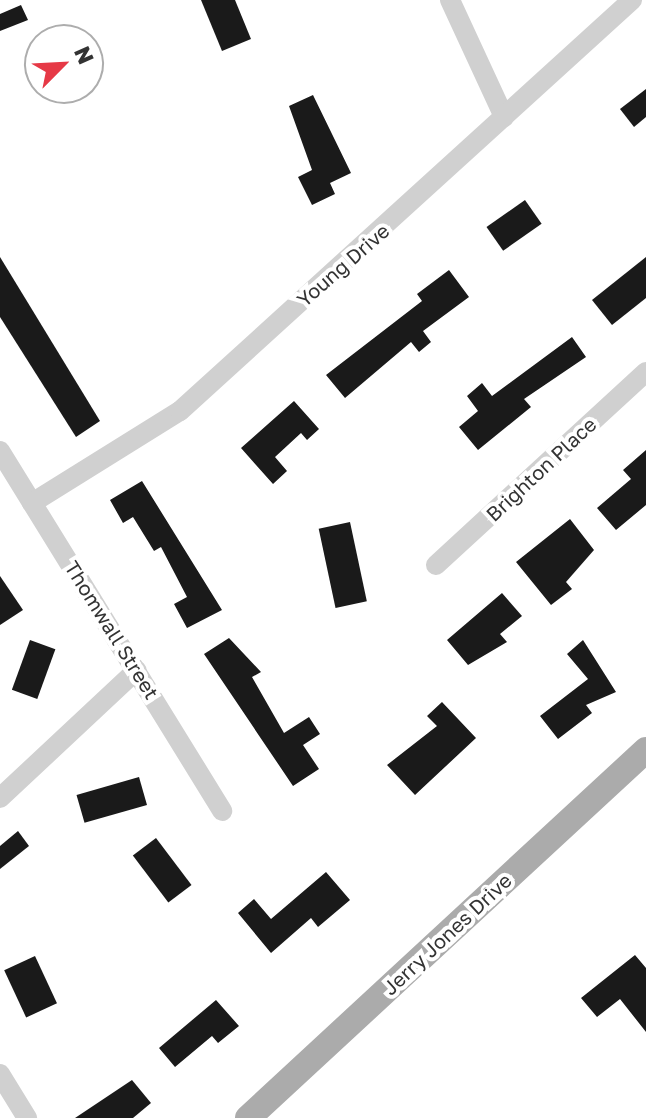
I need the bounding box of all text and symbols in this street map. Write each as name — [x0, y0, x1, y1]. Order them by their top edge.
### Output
north arrow — [24, 24, 104, 104]
text: N — [69, 42, 100, 68]
street label: Young Drive — [292, 218, 394, 312]
street label: Brighton Place — [481, 412, 601, 526]
street label: Thomwall Street — [60, 557, 164, 703]
street label: Jerry Jones Drive — [378, 868, 516, 1000]

